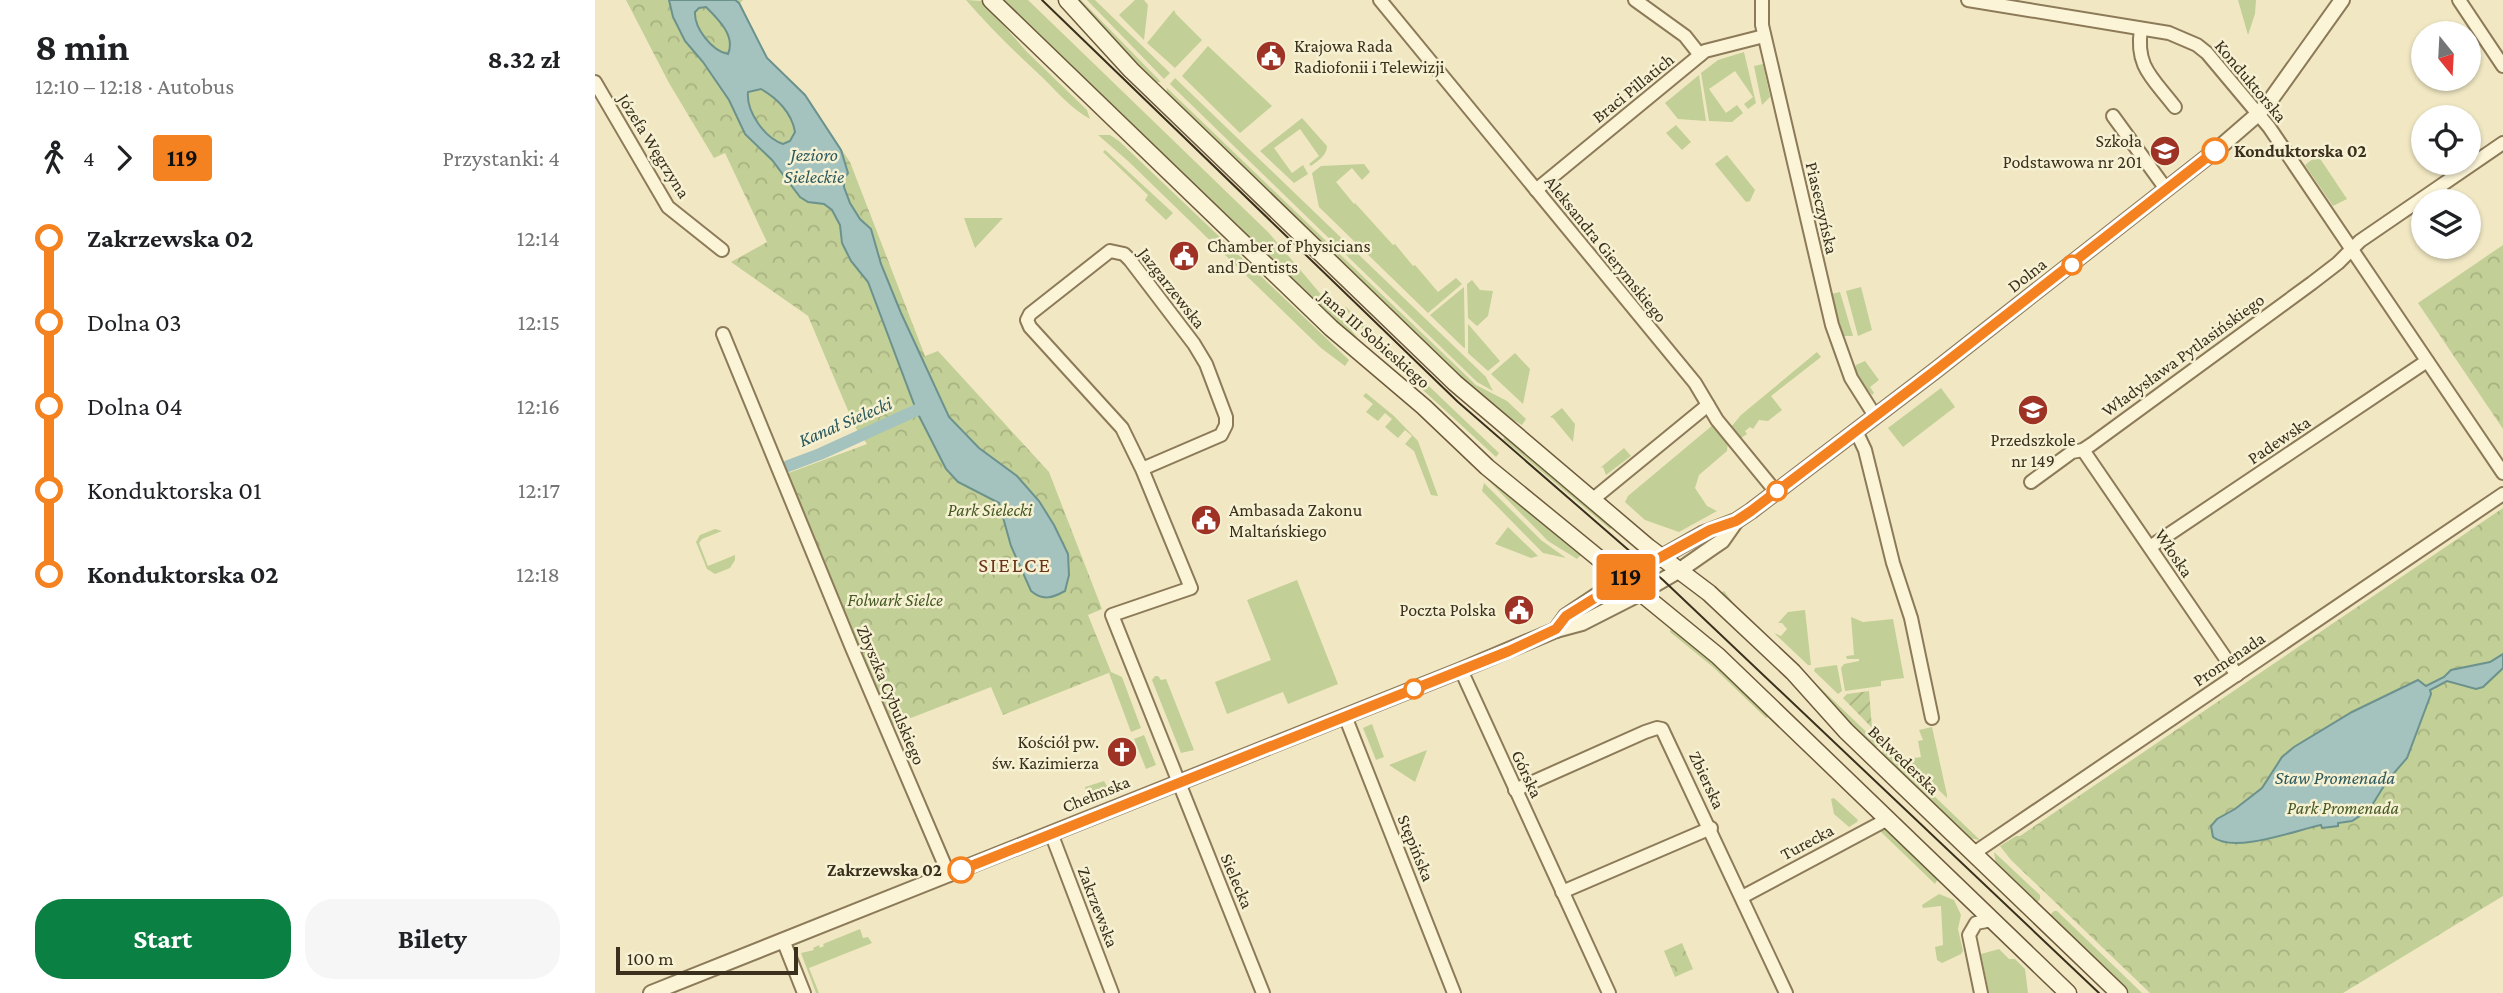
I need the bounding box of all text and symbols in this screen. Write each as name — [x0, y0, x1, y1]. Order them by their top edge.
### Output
north arrow — [2411, 21, 2481, 91]
map controls — [2411, 21, 2481, 259]
text: 8 min — [35, 26, 129, 68]
place label: Krajowa Rada Radiofonii i Telewizji — [1294, 36, 1445, 78]
street label: Konduktorska — [2211, 36, 2291, 126]
public building icon: Krajowa Rada Radiofonii i Telewizji — [1254, 39, 1288, 73]
text: 8.32 zł — [488, 45, 560, 74]
street label: Braci Pillatich — [1588, 49, 1678, 127]
text: 12:10 – 12:18 · Autobus — [35, 73, 234, 99]
street label: Józefa Węgrzyna — [613, 88, 694, 202]
button: locate — [2411, 105, 2481, 175]
place label: Szkoła Podstawowa nr 201 — [2003, 131, 2142, 172]
school or university icon: Szkoła Podstawowa nr 201 — [2148, 134, 2182, 168]
marker: Konduktorska 02 — [2202, 138, 2228, 164]
icon: walk — [35, 139, 73, 177]
icon: forward — [105, 139, 143, 177]
place label: Konduktorska 02 — [2234, 141, 2367, 161]
text: 119 — [167, 144, 198, 171]
water label: Jezioro Sieleckie — [784, 144, 844, 187]
text: 4 — [83, 145, 95, 171]
text: Przystanki: 4 — [442, 145, 560, 171]
street label: Piaseczyńska — [1802, 160, 1842, 256]
street label: Aleksandra Gierymskiego — [1541, 172, 1671, 326]
button: layers — [2411, 189, 2481, 259]
text: Zakrzewska 02 — [87, 224, 253, 253]
text: 12:14 — [517, 225, 560, 251]
place label: Chamber of Physicians and Dentists — [1207, 236, 1371, 277]
public building icon: Chamber of Physicians and Dentists — [1167, 239, 1201, 273]
street label: Jazgarzewska — [1133, 242, 1210, 332]
street label: Dolna — [2004, 254, 2050, 296]
unlabelled marker — [2062, 255, 2082, 275]
street label: Jana III Sobieskiego — [1314, 284, 1434, 392]
street label: Władysława Pytlasińskiego — [2098, 289, 2268, 421]
text: Dolna 03 — [87, 308, 182, 337]
text: 12:15 — [518, 309, 560, 335]
text: Dolna 04 — [87, 392, 183, 421]
water label: Kanał Sielecki — [795, 392, 896, 451]
text: 12:16 — [517, 393, 560, 419]
school or university icon: Przedszkole nr 149 — [2016, 393, 2050, 427]
street label: Padewska — [2244, 412, 2314, 468]
place label: Przedszkole nr 149 — [1990, 430, 2076, 471]
text: Konduktorska 01 — [87, 476, 262, 505]
text: 12:17 — [518, 477, 560, 503]
unlabelled marker — [1767, 481, 1787, 501]
park label: Park Sielecki — [948, 500, 1033, 520]
place label: Ambasada Zakonu Maltańskiego — [1229, 500, 1363, 541]
public building icon: Ambasada Zakonu Maltańskiego — [1189, 503, 1223, 537]
street label: Włoska — [2151, 525, 2197, 581]
district label: SIELCE — [978, 553, 1052, 577]
line badge: 119 — [1586, 554, 1666, 600]
text: Konduktorska 02 — [87, 560, 279, 589]
text: 12:18 — [516, 561, 560, 587]
text: 119 — [1610, 563, 1642, 590]
park label: Folwark Sielce — [847, 590, 943, 610]
public building icon: Poczta Polska — [1502, 593, 1536, 627]
place label: Poczta Polska — [1399, 600, 1496, 620]
street label: Zbyszka Cybulskiego — [853, 622, 929, 768]
street label: Promenada — [2189, 628, 2269, 690]
unlabelled marker — [1404, 679, 1424, 699]
street label: Belwederska — [1864, 721, 1944, 799]
place label: Kościół pw. św. Kazimierza — [992, 732, 1099, 773]
church icon: Kościół pw. św. Kazimierza — [1105, 735, 1139, 769]
street label: Górska — [1507, 747, 1547, 801]
street label: Zbierska — [1685, 748, 1729, 812]
water label: Staw Promenada — [2275, 767, 2395, 788]
street label: Chełmska — [1059, 771, 1133, 817]
park label: Park Promenada — [2287, 798, 2399, 818]
street label: Stępińska — [1394, 812, 1438, 884]
street label: Turecka — [1777, 820, 1837, 864]
street label: Sielecka — [1216, 850, 1258, 912]
marker: Zakrzewska 02 — [948, 857, 974, 883]
place label: Zakrzewska 02 — [827, 860, 942, 880]
street label: Zakrzewska — [1073, 864, 1123, 950]
button: Start — [35, 899, 291, 979]
button: Bilety — [305, 899, 560, 979]
scale bar — [616, 944, 798, 976]
text: 100 m — [627, 948, 674, 969]

